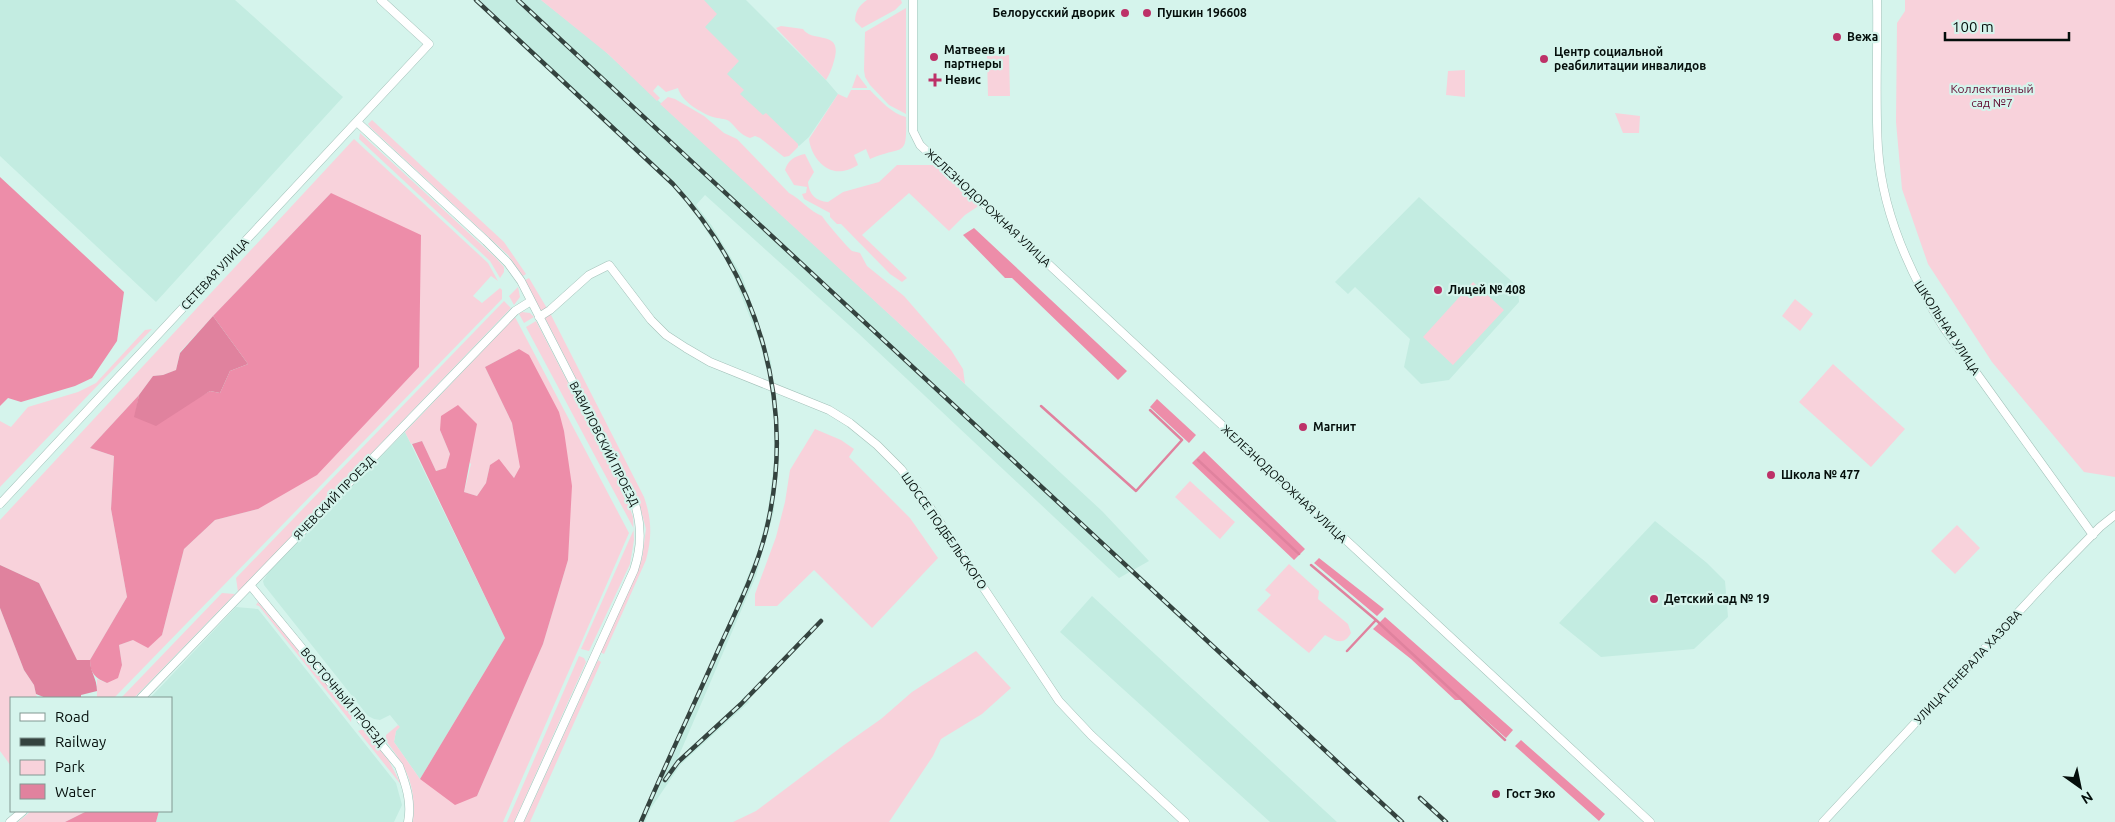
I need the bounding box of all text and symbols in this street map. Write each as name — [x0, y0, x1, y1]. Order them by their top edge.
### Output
place label: Белорусский дворик — [993, 6, 1115, 19]
place label: Пушкин 196608 — [1157, 6, 1247, 19]
marker: Белорусский дворик — [1119, 7, 1131, 19]
marker: Пушкин 196608 — [1141, 7, 1153, 19]
scale bar — [1945, 10, 2069, 42]
text: 100 m — [1952, 18, 1994, 35]
place label: Вежа — [1847, 30, 1878, 43]
marker: Вежа — [1831, 31, 1843, 43]
place label: Матвеев и партнеры — [944, 43, 1005, 70]
place label: Центр социальной реабилитации инвалидов — [1554, 45, 1706, 72]
marker: Матвеев и партнеры — [928, 51, 940, 63]
marker: Центр социальной реабилитации инвалидов — [1538, 53, 1550, 65]
place label: Невис — [945, 73, 981, 86]
marker: Невис — [929, 74, 941, 86]
park label: Коллективный сад №7 — [1950, 82, 2034, 109]
street label: ЖЕЛЕЗНОДОРОЖНАЯ УЛИЦА — [923, 146, 1054, 269]
street label: СЕТЕВАЯ УЛИЦА — [178, 235, 251, 312]
street label: ШКОЛЬНАЯ УЛИЦА — [1912, 278, 1983, 377]
place label: Лицей № 408 — [1448, 283, 1526, 296]
marker: Лицей № 408 — [1432, 284, 1444, 296]
street label: ВАВИЛОВСКИЙ ПРОЕЗД — [567, 379, 642, 508]
place label: Магнит — [1313, 420, 1356, 433]
marker: Магнит — [1297, 421, 1309, 433]
street label: ЖЕЛЕЗНОДОРОЖНАЯ УЛИЦА — [1219, 422, 1350, 545]
street label: ЯЧЕВСКИЙ ПРОЕЗД — [291, 453, 377, 542]
place label: Школа № 477 — [1781, 468, 1860, 481]
marker: Школа № 477 — [1765, 469, 1777, 481]
street label: ШОССЕ ПОДБЕЛЬСКОГО — [899, 470, 990, 592]
place label: Детский сад № 19 — [1664, 592, 1770, 605]
marker: Детский сад № 19 — [1648, 593, 1660, 605]
street label: УЛИЦА ГЕНЕРАЛА ХАЗОВА — [1911, 607, 2024, 726]
street label: ВОСТОЧНЫЙ ПРОЕЗД — [299, 645, 388, 748]
legend — [10, 697, 172, 812]
text: Road — [55, 708, 90, 725]
text: Railway — [55, 733, 106, 750]
text: Park — [55, 758, 85, 775]
north arrow — [2055, 762, 2105, 812]
text: Water — [55, 783, 96, 800]
place label: Гост Эко — [1506, 787, 1556, 800]
marker: Гост Эко — [1490, 788, 1502, 800]
text: N — [2078, 788, 2096, 807]

